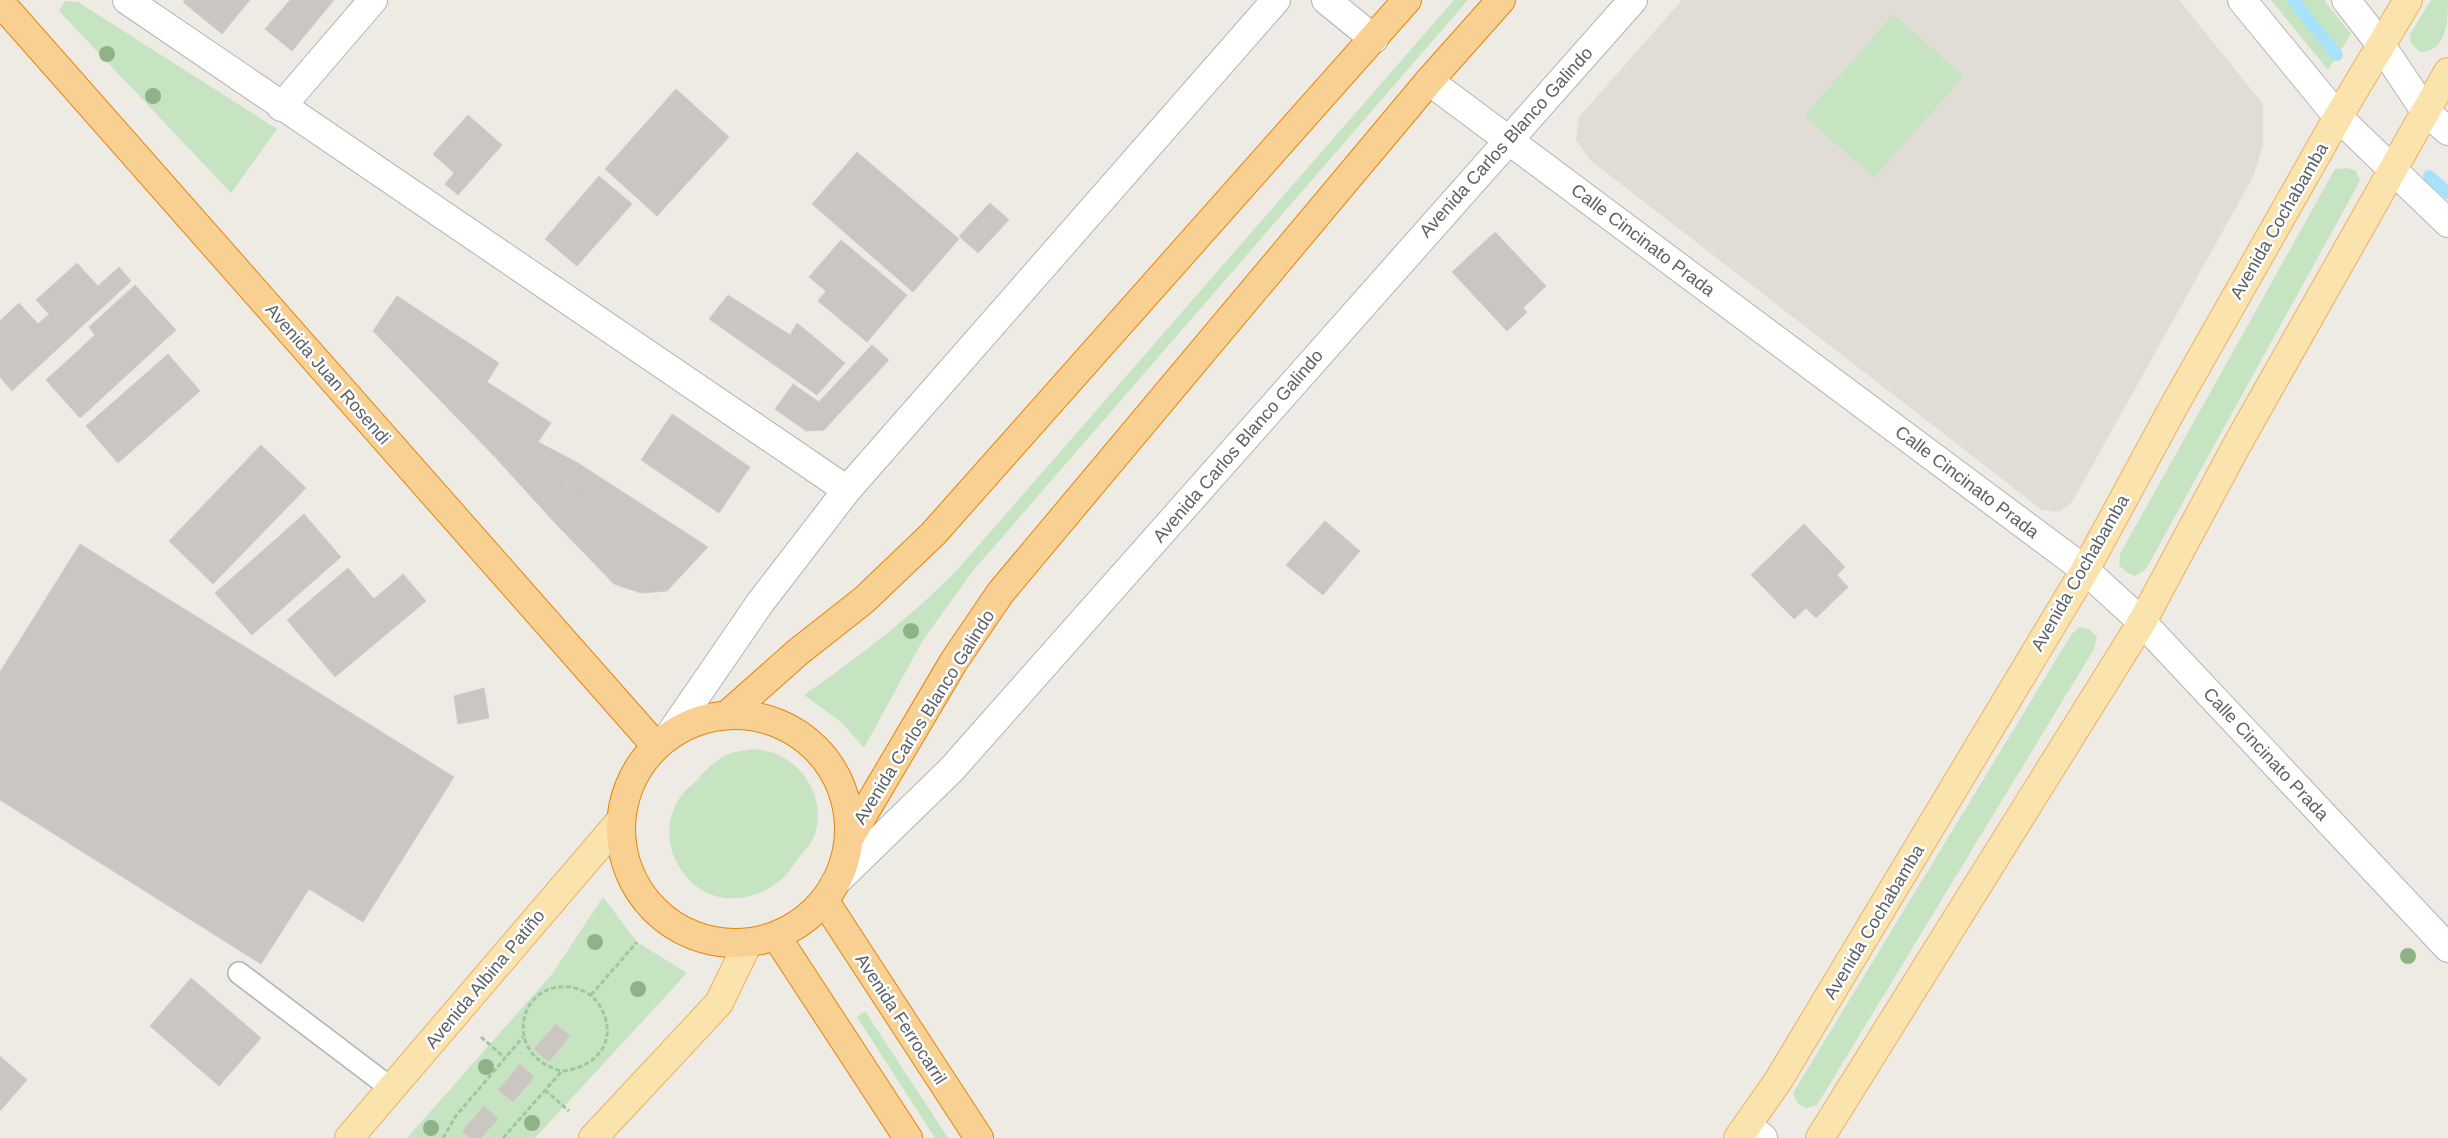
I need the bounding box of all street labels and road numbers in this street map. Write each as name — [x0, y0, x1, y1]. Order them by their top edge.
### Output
street label: Avenida Carlos Blanco Galindo — [1415, 43, 1597, 241]
street label: Avenida Cochabamba — [2226, 139, 2332, 303]
street label: Calle Cincinato Prada — [1567, 180, 1719, 301]
street label: Avenida Juan Rosendi — [261, 300, 395, 448]
street label: Avenida Carlos Blanco Galindo — [1149, 346, 1327, 546]
street label: Calle Cincinato Prada — [1891, 422, 2043, 543]
street label: Avenida Cochabamba — [2027, 491, 2133, 655]
street label: Avenida Carlos Blanco Galindo — [850, 606, 998, 828]
street label: Calle Cincinato Prada — [2199, 684, 2333, 825]
street label: Avenida Cochabamba — [1820, 840, 1929, 1003]
street label: Avenida Albina Patiño — [421, 906, 549, 1052]
street label: Avenida Ferrocarril — [851, 950, 951, 1088]

